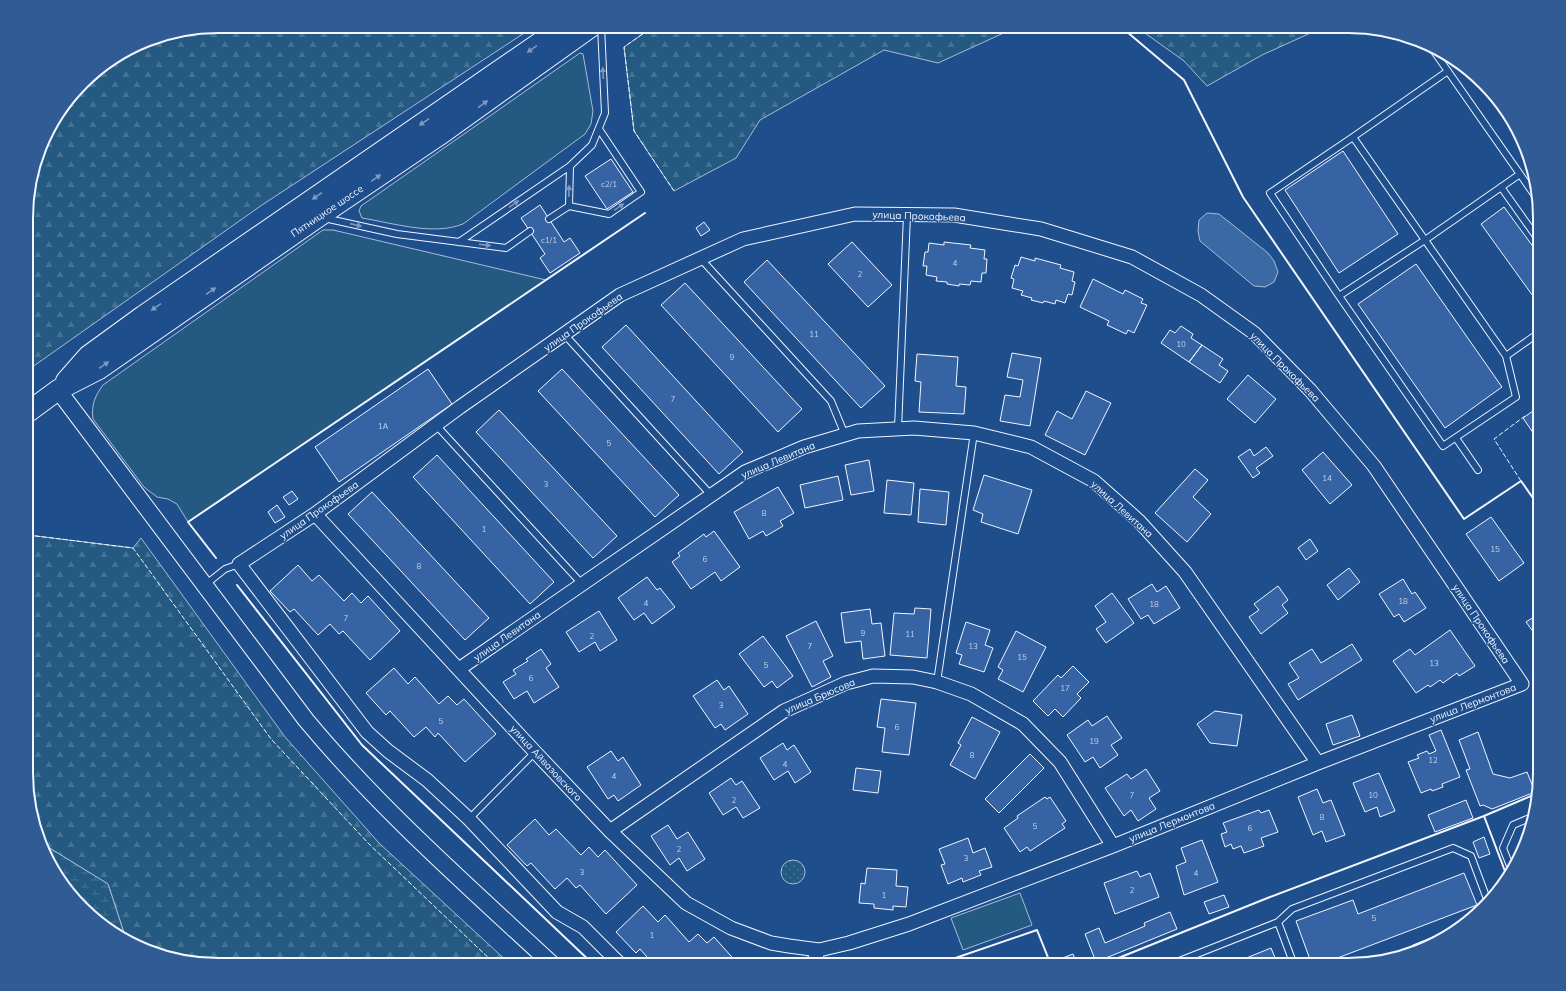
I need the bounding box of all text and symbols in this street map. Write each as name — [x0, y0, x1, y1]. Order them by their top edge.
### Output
one-way arrow — [527, 45, 537, 53]
one-way arrow — [600, 67, 607, 79]
one-way arrow — [478, 100, 488, 108]
one-way arrow — [419, 118, 430, 126]
one-way arrow — [371, 174, 381, 182]
house number: с2/1 — [601, 179, 617, 189]
street label: Пятницкое шоссе — [288, 182, 366, 240]
one-way arrow — [566, 184, 572, 197]
one-way arrow — [312, 192, 323, 200]
one-way arrow — [509, 200, 520, 208]
one-way arrow — [614, 203, 624, 211]
street label: улица Прокофьева — [872, 208, 966, 224]
one-way arrow — [350, 223, 363, 229]
house number: с1/1 — [541, 235, 557, 245]
one-way arrow — [479, 242, 491, 248]
house number: 4 — [953, 258, 958, 268]
house number: 2 — [858, 269, 863, 279]
one-way arrow — [206, 287, 216, 295]
street label: улица Прокофьева — [541, 290, 625, 354]
one-way arrow — [150, 303, 161, 311]
house number: 11 — [809, 329, 819, 339]
street label: улица Прокофьева — [1247, 329, 1323, 405]
house number: 10 — [1176, 339, 1186, 349]
house number: 9 — [730, 352, 735, 362]
one-way arrow — [99, 361, 109, 369]
house number: 7 — [671, 394, 676, 404]
house number: 1A — [378, 421, 388, 431]
house number: 5 — [607, 438, 612, 448]
street label: улица Левитана — [739, 439, 817, 481]
house number: 14 — [1322, 473, 1332, 483]
street label: улица Прокофьева — [277, 478, 361, 542]
street label: улица Левитана — [1088, 478, 1156, 540]
house number: 3 — [544, 479, 549, 489]
house number: 8 — [762, 508, 767, 518]
house number: 1 — [482, 524, 487, 534]
house number: 15 — [1490, 544, 1500, 554]
house number: 6 — [703, 554, 708, 564]
house number: 8 — [417, 561, 422, 571]
street label: улица Прокофьева — [1449, 582, 1513, 666]
house number: 18 — [1398, 596, 1408, 606]
house number: 4 — [644, 598, 649, 608]
house number: 18 — [1149, 599, 1159, 609]
street label: улица Левитана — [471, 608, 543, 664]
house number: 7 — [344, 613, 349, 623]
house number: 9 — [861, 628, 866, 638]
house number: 11 — [905, 629, 915, 639]
house number: 2 — [590, 631, 595, 641]
house number: 7 — [808, 641, 813, 651]
house number: 13 — [968, 641, 978, 651]
house number: 15 — [1017, 652, 1027, 662]
house number: 13 — [1429, 658, 1439, 668]
house number: 5 — [764, 660, 769, 670]
house number: 6 — [529, 673, 534, 683]
street label: улица Брюсова — [783, 675, 857, 717]
street label: улица Лермонтова — [1428, 681, 1518, 725]
house number: 17 — [1060, 683, 1070, 693]
house number: 3 — [719, 700, 724, 710]
house number: 5 — [439, 716, 444, 726]
street label: улица Айвазовского — [507, 722, 585, 804]
house number: 6 — [895, 722, 900, 732]
house number: 19 — [1089, 736, 1099, 746]
house number: 8 — [970, 750, 975, 760]
house number: 12 — [1428, 755, 1438, 765]
house number: 4 — [783, 759, 788, 769]
house number: 4 — [612, 771, 617, 781]
house number: 7 — [1130, 790, 1135, 800]
house number: 10 — [1368, 790, 1378, 800]
house number: 2 — [732, 795, 737, 805]
street label: улица Лермонтова — [1127, 799, 1217, 845]
house number: 8 — [1320, 812, 1325, 822]
house number: 5 — [1033, 821, 1038, 831]
house number: 6 — [1248, 823, 1253, 833]
house number: 2 — [677, 844, 682, 854]
house number: 3 — [964, 853, 969, 863]
house number: 3 — [580, 867, 585, 877]
house number: 4 — [1194, 868, 1199, 878]
house number: 2 — [1130, 885, 1135, 895]
house number: 1 — [882, 890, 887, 900]
house number: 5 — [1372, 913, 1377, 923]
house number: 1 — [650, 930, 655, 940]

